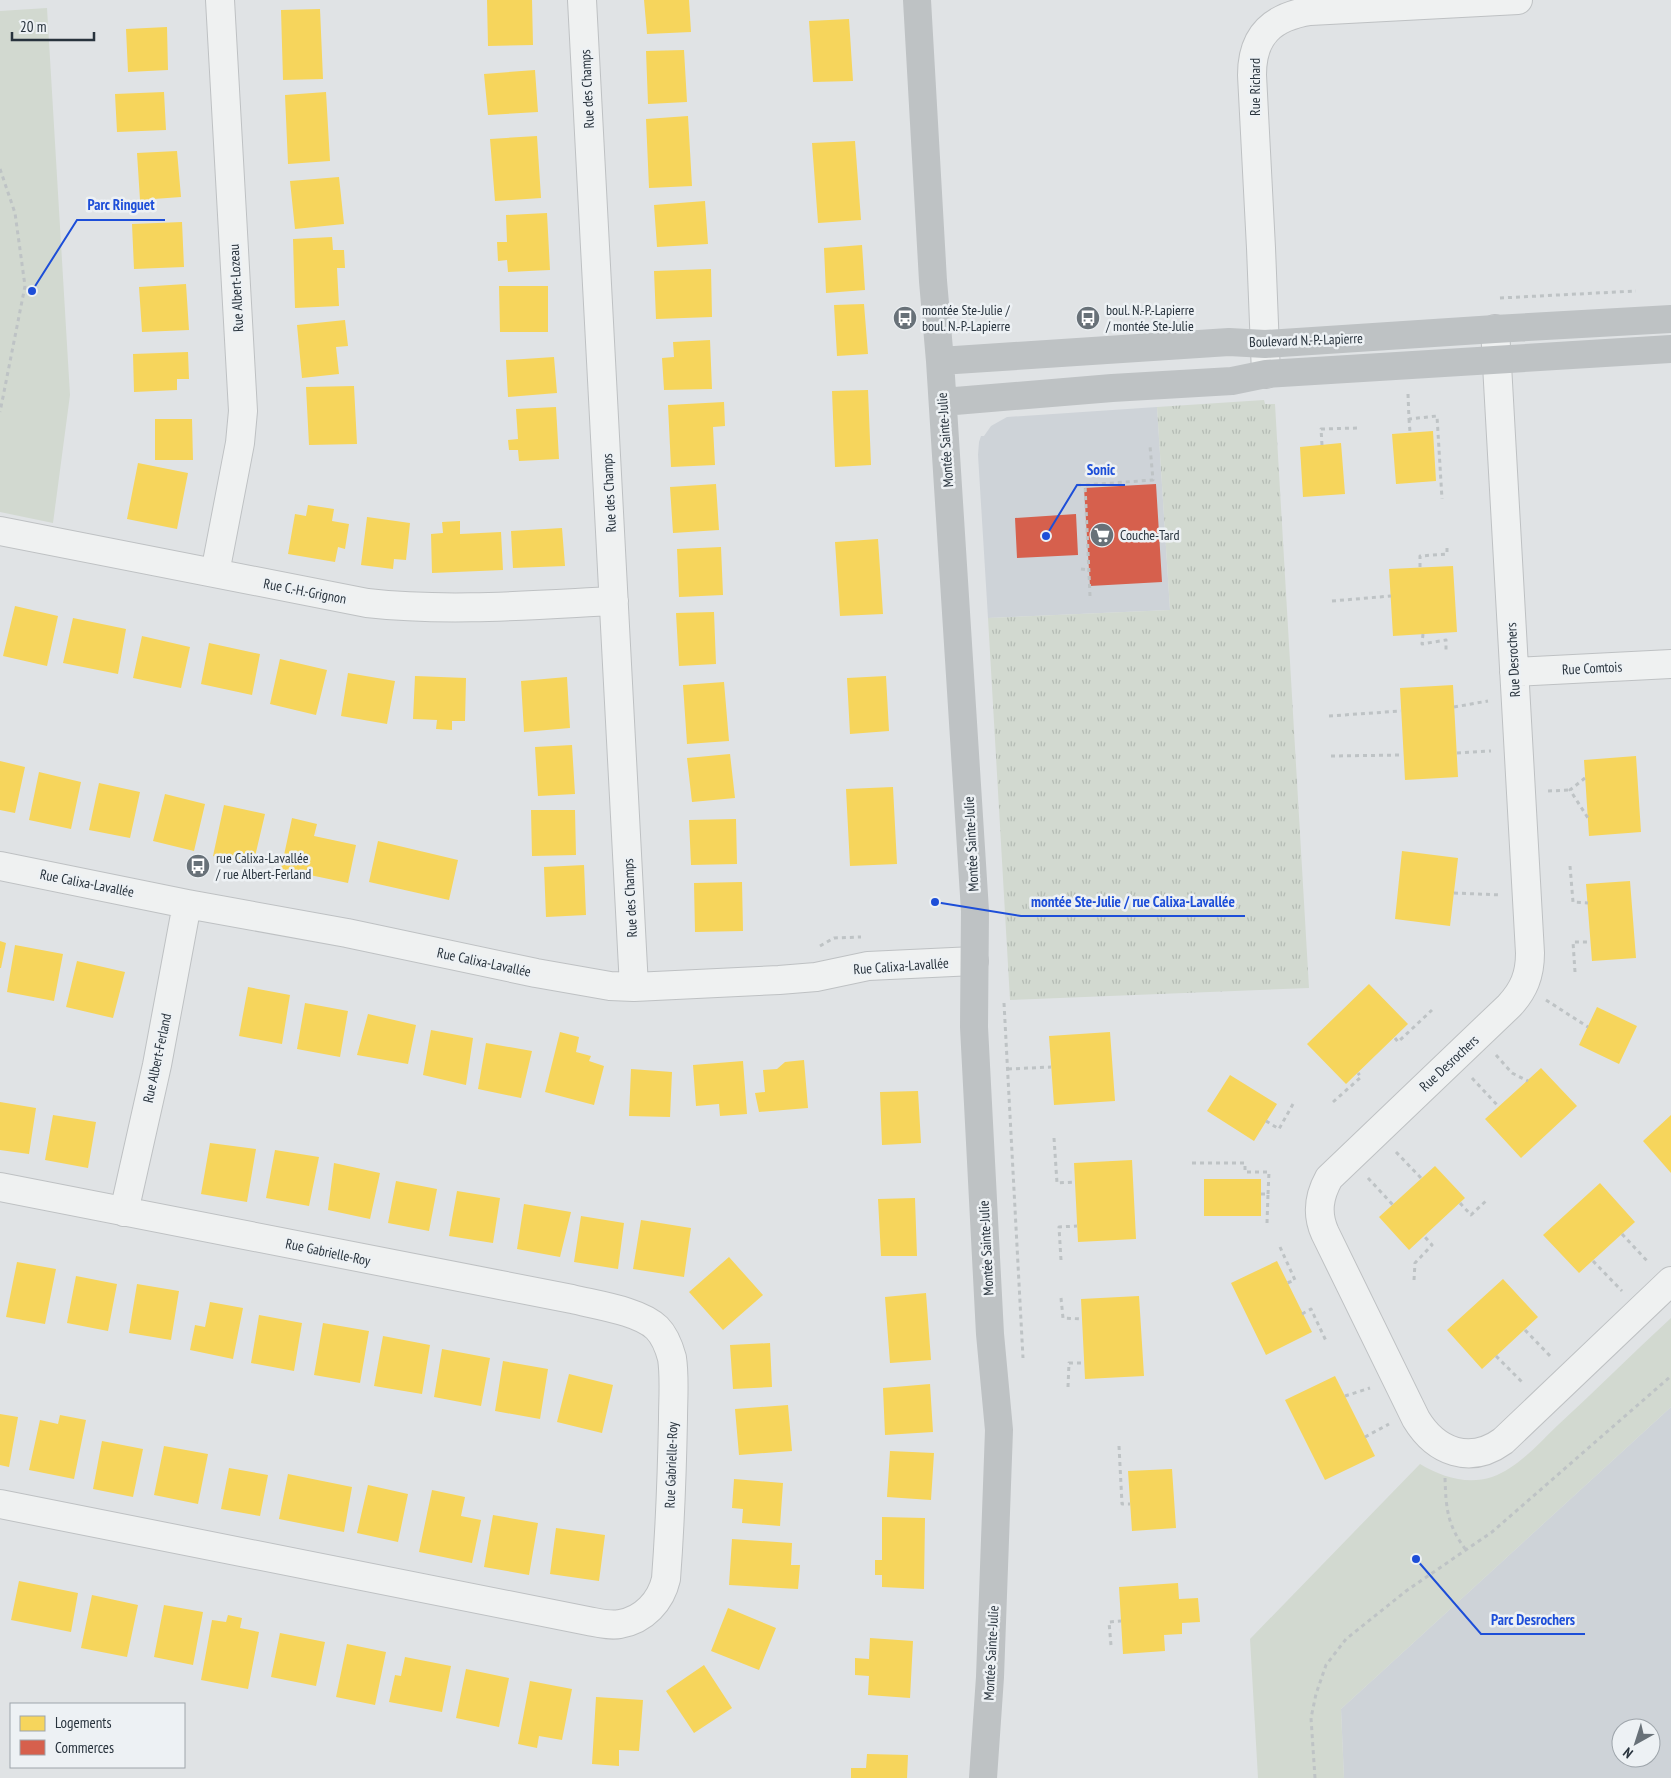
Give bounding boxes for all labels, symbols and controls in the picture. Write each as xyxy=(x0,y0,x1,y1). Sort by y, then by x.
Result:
scale bar xyxy=(12,10,95,42)
text: 20 m xyxy=(20,17,46,36)
street label: Rue des Champs xyxy=(576,49,598,129)
street label: Rue Richard xyxy=(1246,58,1264,116)
callout: Parc Ringuet xyxy=(77,190,165,220)
text: Parc Ringuet xyxy=(87,195,155,214)
street label: Rue Albert-Lozeau xyxy=(225,244,247,332)
place label: montée Ste-Julie / boul. N.-P.-Lapierre xyxy=(922,301,1011,335)
place label: boul. N.-P.-Lapierre / montée Ste-Julie xyxy=(1105,301,1195,335)
bus stop icon: montée Ste-Julie / boul. N.-P.-Lapierre xyxy=(892,305,918,331)
bus stop icon: boul. N.-P.-Lapierre / montée Ste-Julie xyxy=(1075,305,1101,331)
street label: Boulevard N.-P.-Lapierre xyxy=(1249,329,1363,351)
street label: Montée Sainte-Julie xyxy=(933,392,957,488)
street label: Rue des Champs xyxy=(598,453,620,533)
callout: Sonic xyxy=(1077,455,1125,485)
text: Sonic xyxy=(1087,460,1116,479)
supermarket icon: Couche-Tard xyxy=(1089,522,1115,548)
place label: Couche-Tard xyxy=(1120,526,1179,544)
street label: Rue C.-H.-Grignon xyxy=(262,574,348,608)
street label: Rue Desrochers xyxy=(1502,622,1524,698)
street label: Rue Comtois xyxy=(1561,657,1623,679)
street label: Montée Sainte-Julie xyxy=(960,796,982,892)
place label: rue Calixa-Lavallée / rue Albert-Ferland xyxy=(215,849,311,883)
bus stop icon: rue Calixa-Lavallée / rue Albert-Ferland xyxy=(185,853,211,879)
street label: Rue des Champs xyxy=(619,858,641,938)
street label: Rue Calixa-Lavallée xyxy=(38,865,136,901)
callout: montée Ste-Julie / rue Calixa-Lavallée xyxy=(1021,886,1245,916)
text: montée Ste-Julie / rue Calixa-Lavallée xyxy=(1031,892,1235,911)
street label: Rue Calixa-Lavallée xyxy=(435,943,533,981)
street label: Rue Calixa-Lavallée xyxy=(853,954,949,978)
street label: Rue Albert-Ferland xyxy=(139,1012,175,1104)
street label: Rue Desrochers xyxy=(1416,1031,1483,1095)
street label: Montée Sainte-Julie xyxy=(975,1200,997,1296)
street label: Rue Gabrielle-Roy xyxy=(284,1234,373,1270)
street label: Rue Gabrielle-Roy xyxy=(660,1421,682,1509)
callout: Parc Desrochers xyxy=(1481,1604,1585,1634)
street label: Montée Sainte-Julie xyxy=(980,1605,1002,1701)
text: Parc Desrochers xyxy=(1491,1610,1575,1629)
legend xyxy=(10,1703,185,1768)
text: Logements xyxy=(55,1713,111,1732)
north arrow xyxy=(1611,1718,1661,1768)
text: Commerces xyxy=(55,1738,114,1757)
text: N xyxy=(1619,1744,1636,1762)

